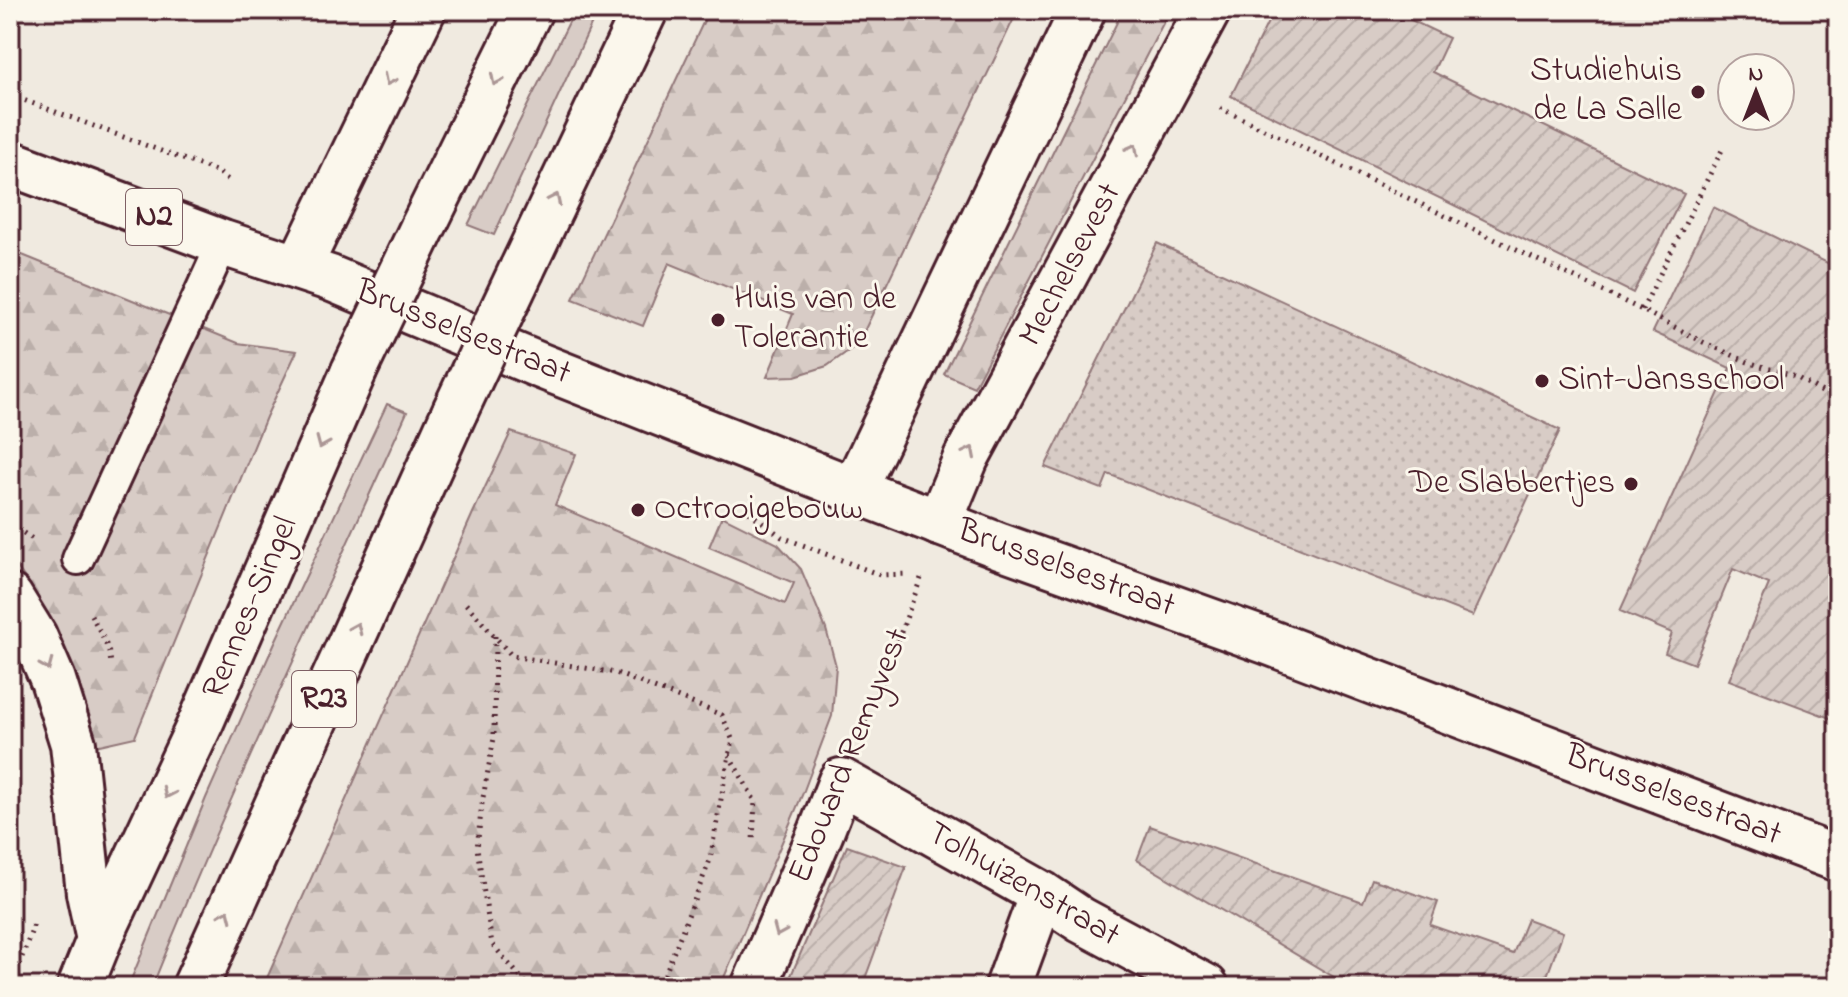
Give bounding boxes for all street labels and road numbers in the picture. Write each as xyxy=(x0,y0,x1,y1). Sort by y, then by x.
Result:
street label: Mechelsevest xyxy=(1007,174,1135,356)
road number: N2 xyxy=(126,189,182,245)
street label: Brusselsestraat xyxy=(347,267,578,399)
street label: Brusselsestraat xyxy=(949,506,1182,632)
street label: Rennes-Singel xyxy=(190,509,312,707)
street label: Edouard Remyvest xyxy=(776,621,924,891)
road number: R23 xyxy=(292,671,356,727)
street label: Brusselsestraat xyxy=(1557,731,1789,860)
street label: Tolhuizenstraat xyxy=(917,809,1129,961)

